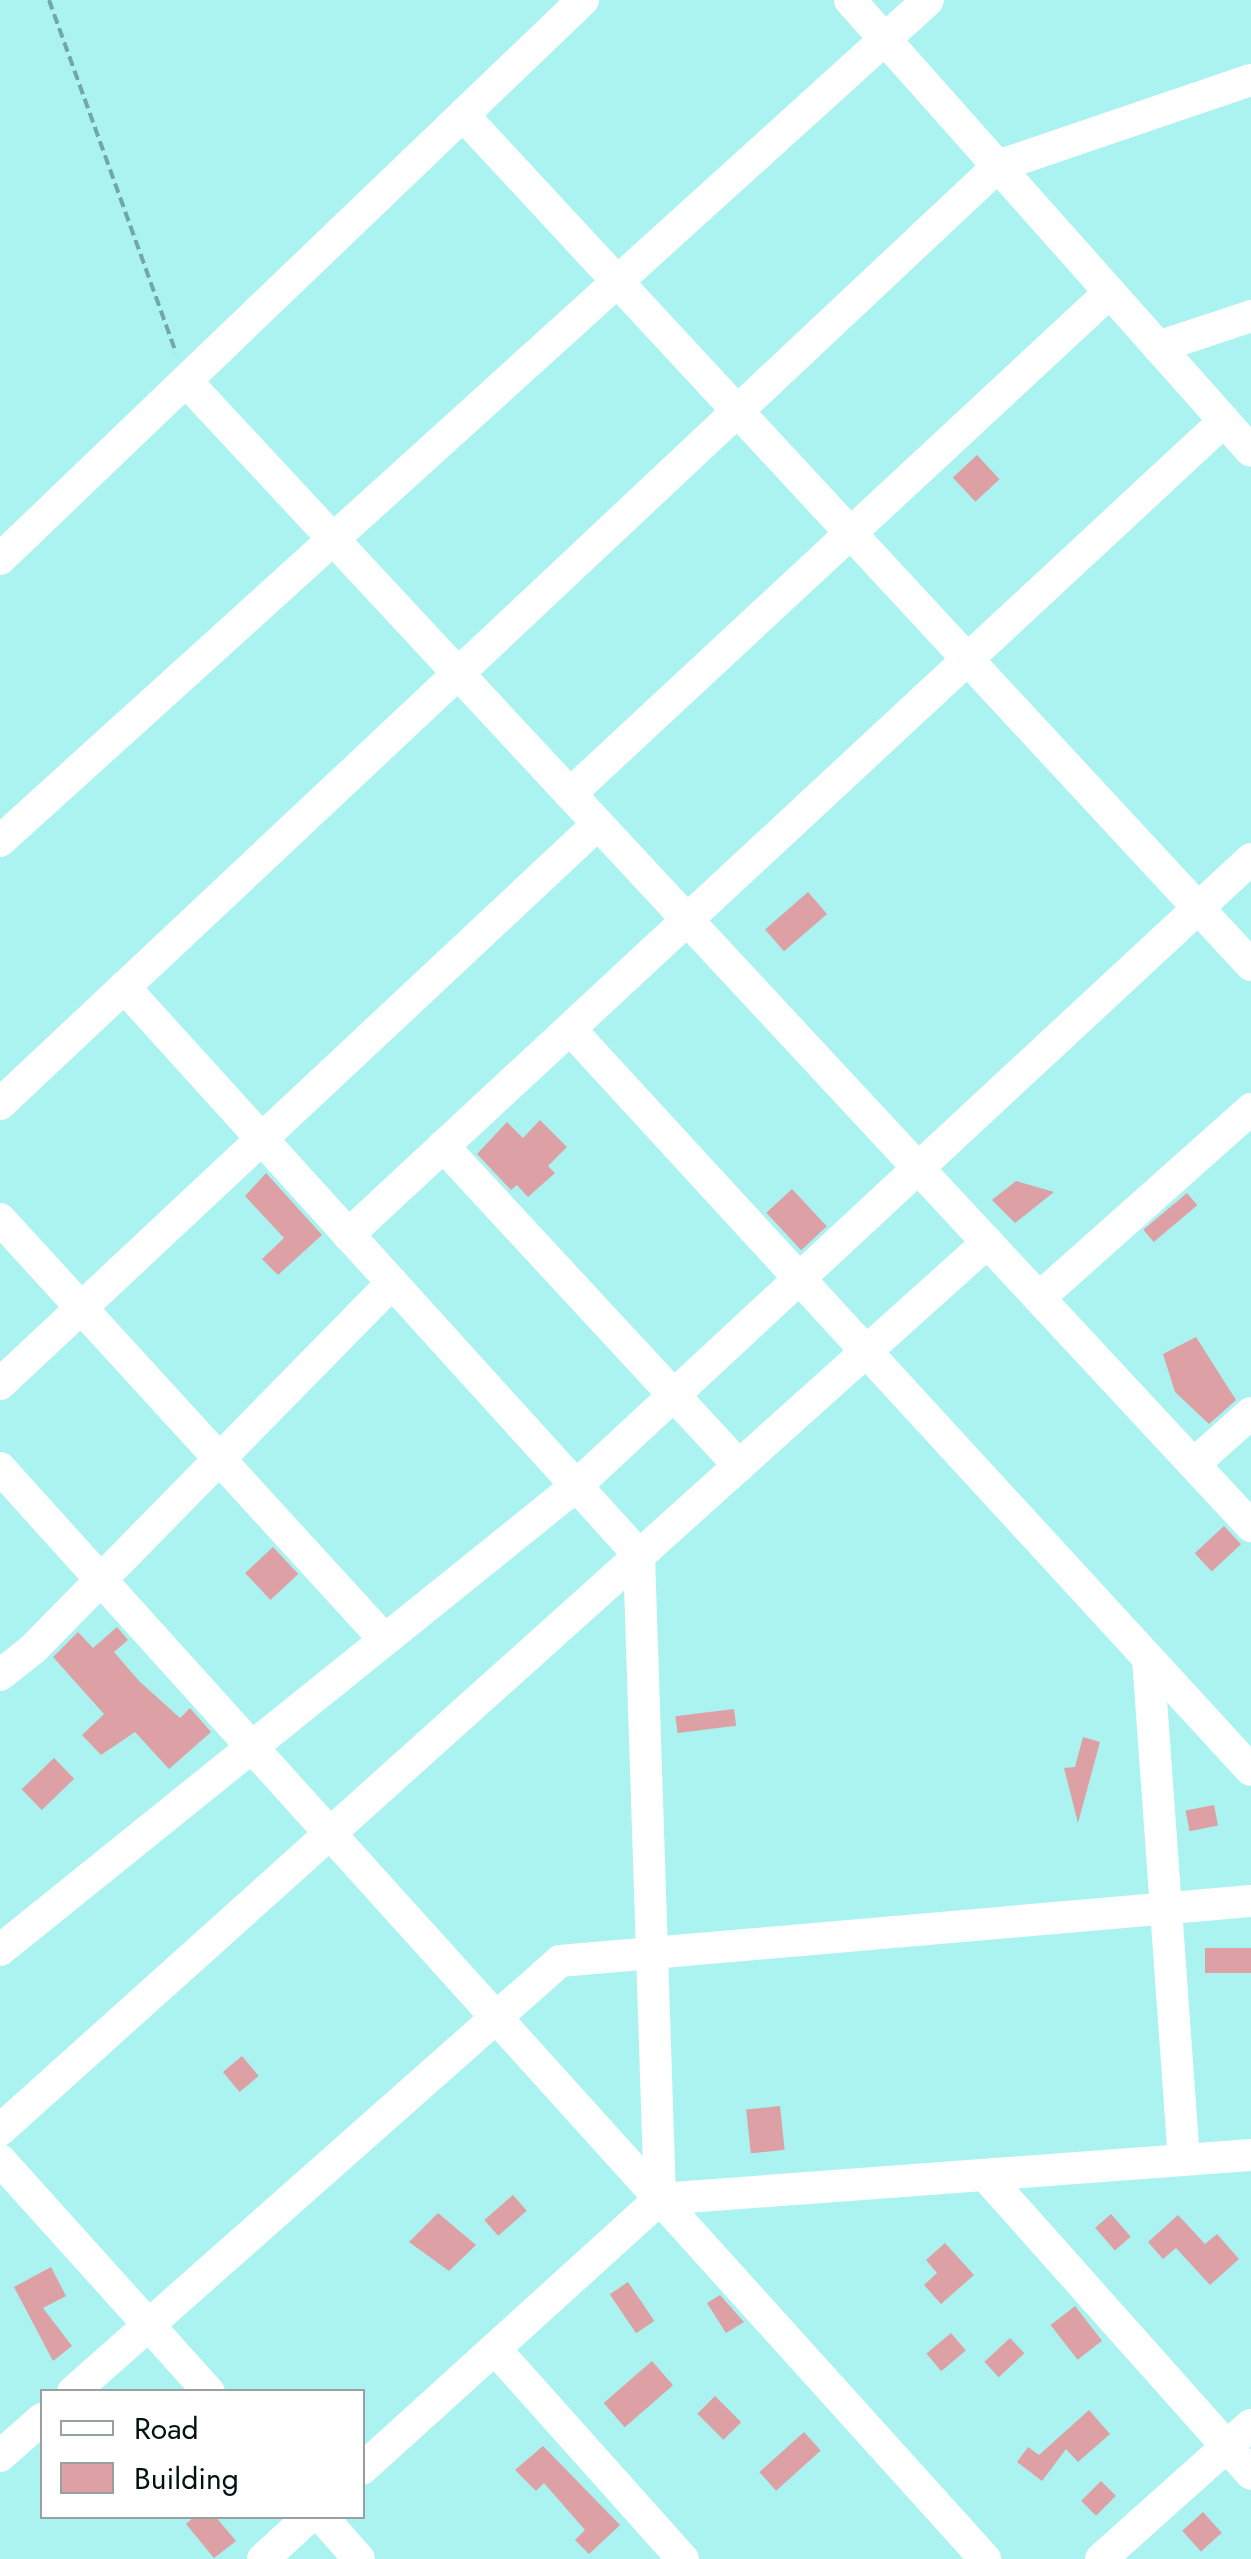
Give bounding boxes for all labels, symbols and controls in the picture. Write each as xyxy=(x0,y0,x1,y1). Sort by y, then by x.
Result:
legend xyxy=(40,2389,365,2519)
text: Road xyxy=(134,2407,199,2450)
text: Building xyxy=(134,2457,239,2500)

